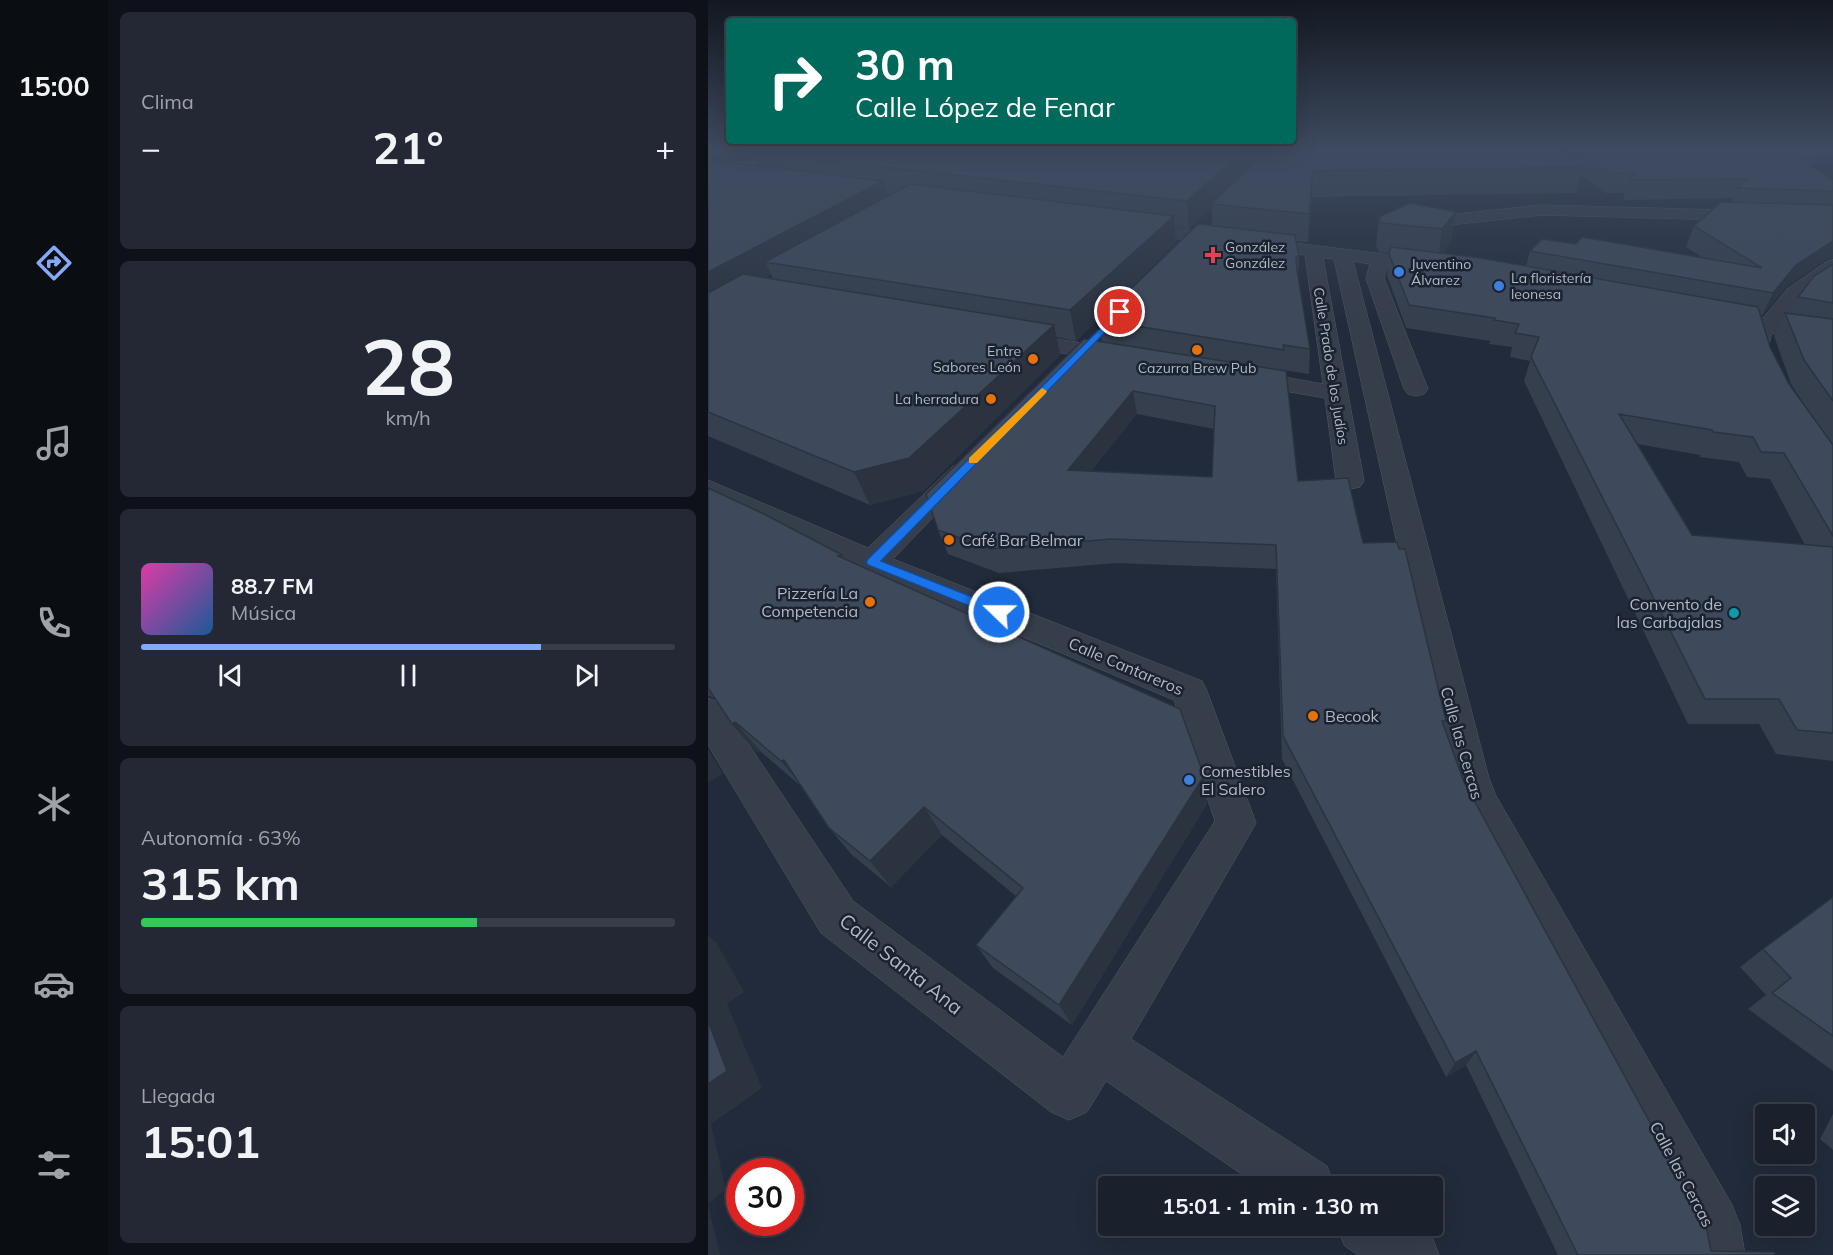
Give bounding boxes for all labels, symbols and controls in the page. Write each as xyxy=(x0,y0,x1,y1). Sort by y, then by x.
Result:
text: 30 m xyxy=(855,38,955,91)
icon: right xyxy=(756,42,834,120)
text: 15:00 xyxy=(18,69,90,103)
text: Clima xyxy=(141,89,194,114)
text: Calle López de Fenar xyxy=(855,90,1115,124)
text: 21° xyxy=(372,119,444,175)
text: − xyxy=(141,127,161,168)
text: + xyxy=(655,127,675,168)
place label: González González xyxy=(1225,238,1285,272)
icon: directions xyxy=(33,242,75,284)
marker: González González xyxy=(1206,248,1220,262)
place label: Juventino Álvarez xyxy=(1411,255,1471,289)
marker: Juventino Álvarez xyxy=(1392,265,1406,279)
place label: La floristería leonesa xyxy=(1511,269,1591,303)
marker: La floristería leonesa xyxy=(1492,279,1506,293)
pin xyxy=(1094,286,1145,337)
street label: Calle Prado de los Judíos xyxy=(1310,286,1352,446)
icon: arrive xyxy=(1103,295,1136,328)
text: 28 xyxy=(361,317,455,415)
place label: Entre Sabores León xyxy=(933,342,1021,376)
marker: Cazurra Brew Pub xyxy=(1190,343,1204,357)
marker: Entre Sabores León xyxy=(1026,352,1040,366)
place label: Cazurra Brew Pub xyxy=(1138,359,1256,377)
place label: La herradura xyxy=(895,390,979,408)
marker: La herradura xyxy=(984,392,998,406)
text: km/h xyxy=(385,405,431,430)
icon: music xyxy=(33,422,75,464)
place label: Café Bar Belmar xyxy=(961,530,1083,550)
marker: Café Bar Belmar xyxy=(942,533,956,547)
text: 88.7 FM xyxy=(231,572,314,600)
position arrow xyxy=(967,580,1031,644)
place label: Pizzería La Competencia xyxy=(761,583,858,621)
place label: Convento de las Carbajalas xyxy=(1616,594,1722,632)
marker: Pizzería La Competencia xyxy=(863,595,877,609)
text: Música xyxy=(231,600,296,625)
icon: phone xyxy=(33,602,75,644)
marker: Convento de las Carbajalas xyxy=(1727,606,1741,620)
street label: Calle Cantareros xyxy=(1066,633,1186,699)
icon: previous xyxy=(214,659,247,692)
icon: pause xyxy=(392,659,425,692)
icon: next xyxy=(570,659,603,692)
street label: Calle las Cercas xyxy=(1436,684,1488,802)
place label: Becook xyxy=(1325,706,1380,726)
marker: Becook xyxy=(1306,709,1320,723)
place label: Comestibles El Salero xyxy=(1201,761,1291,799)
marker: Comestibles El Salero xyxy=(1182,773,1196,787)
icon: climate xyxy=(33,783,75,825)
text: Autonomía · 63% xyxy=(141,825,301,850)
text: 315 km xyxy=(141,855,300,911)
street label: Calle Santa Ana xyxy=(835,908,968,1020)
icon: car xyxy=(33,963,75,1005)
text: Llegada xyxy=(141,1083,216,1108)
map controls xyxy=(1755,1104,1815,1236)
button: sound xyxy=(1755,1104,1815,1164)
text: 15:01 xyxy=(141,1113,260,1169)
street label: Calle las Cercas xyxy=(1646,1118,1718,1230)
icon: filters xyxy=(33,1144,75,1186)
speed limit sign: 30 xyxy=(726,1158,804,1236)
button: layers xyxy=(1755,1176,1815,1236)
text: 15:01 · 1 min · 130 m xyxy=(1162,1192,1379,1220)

